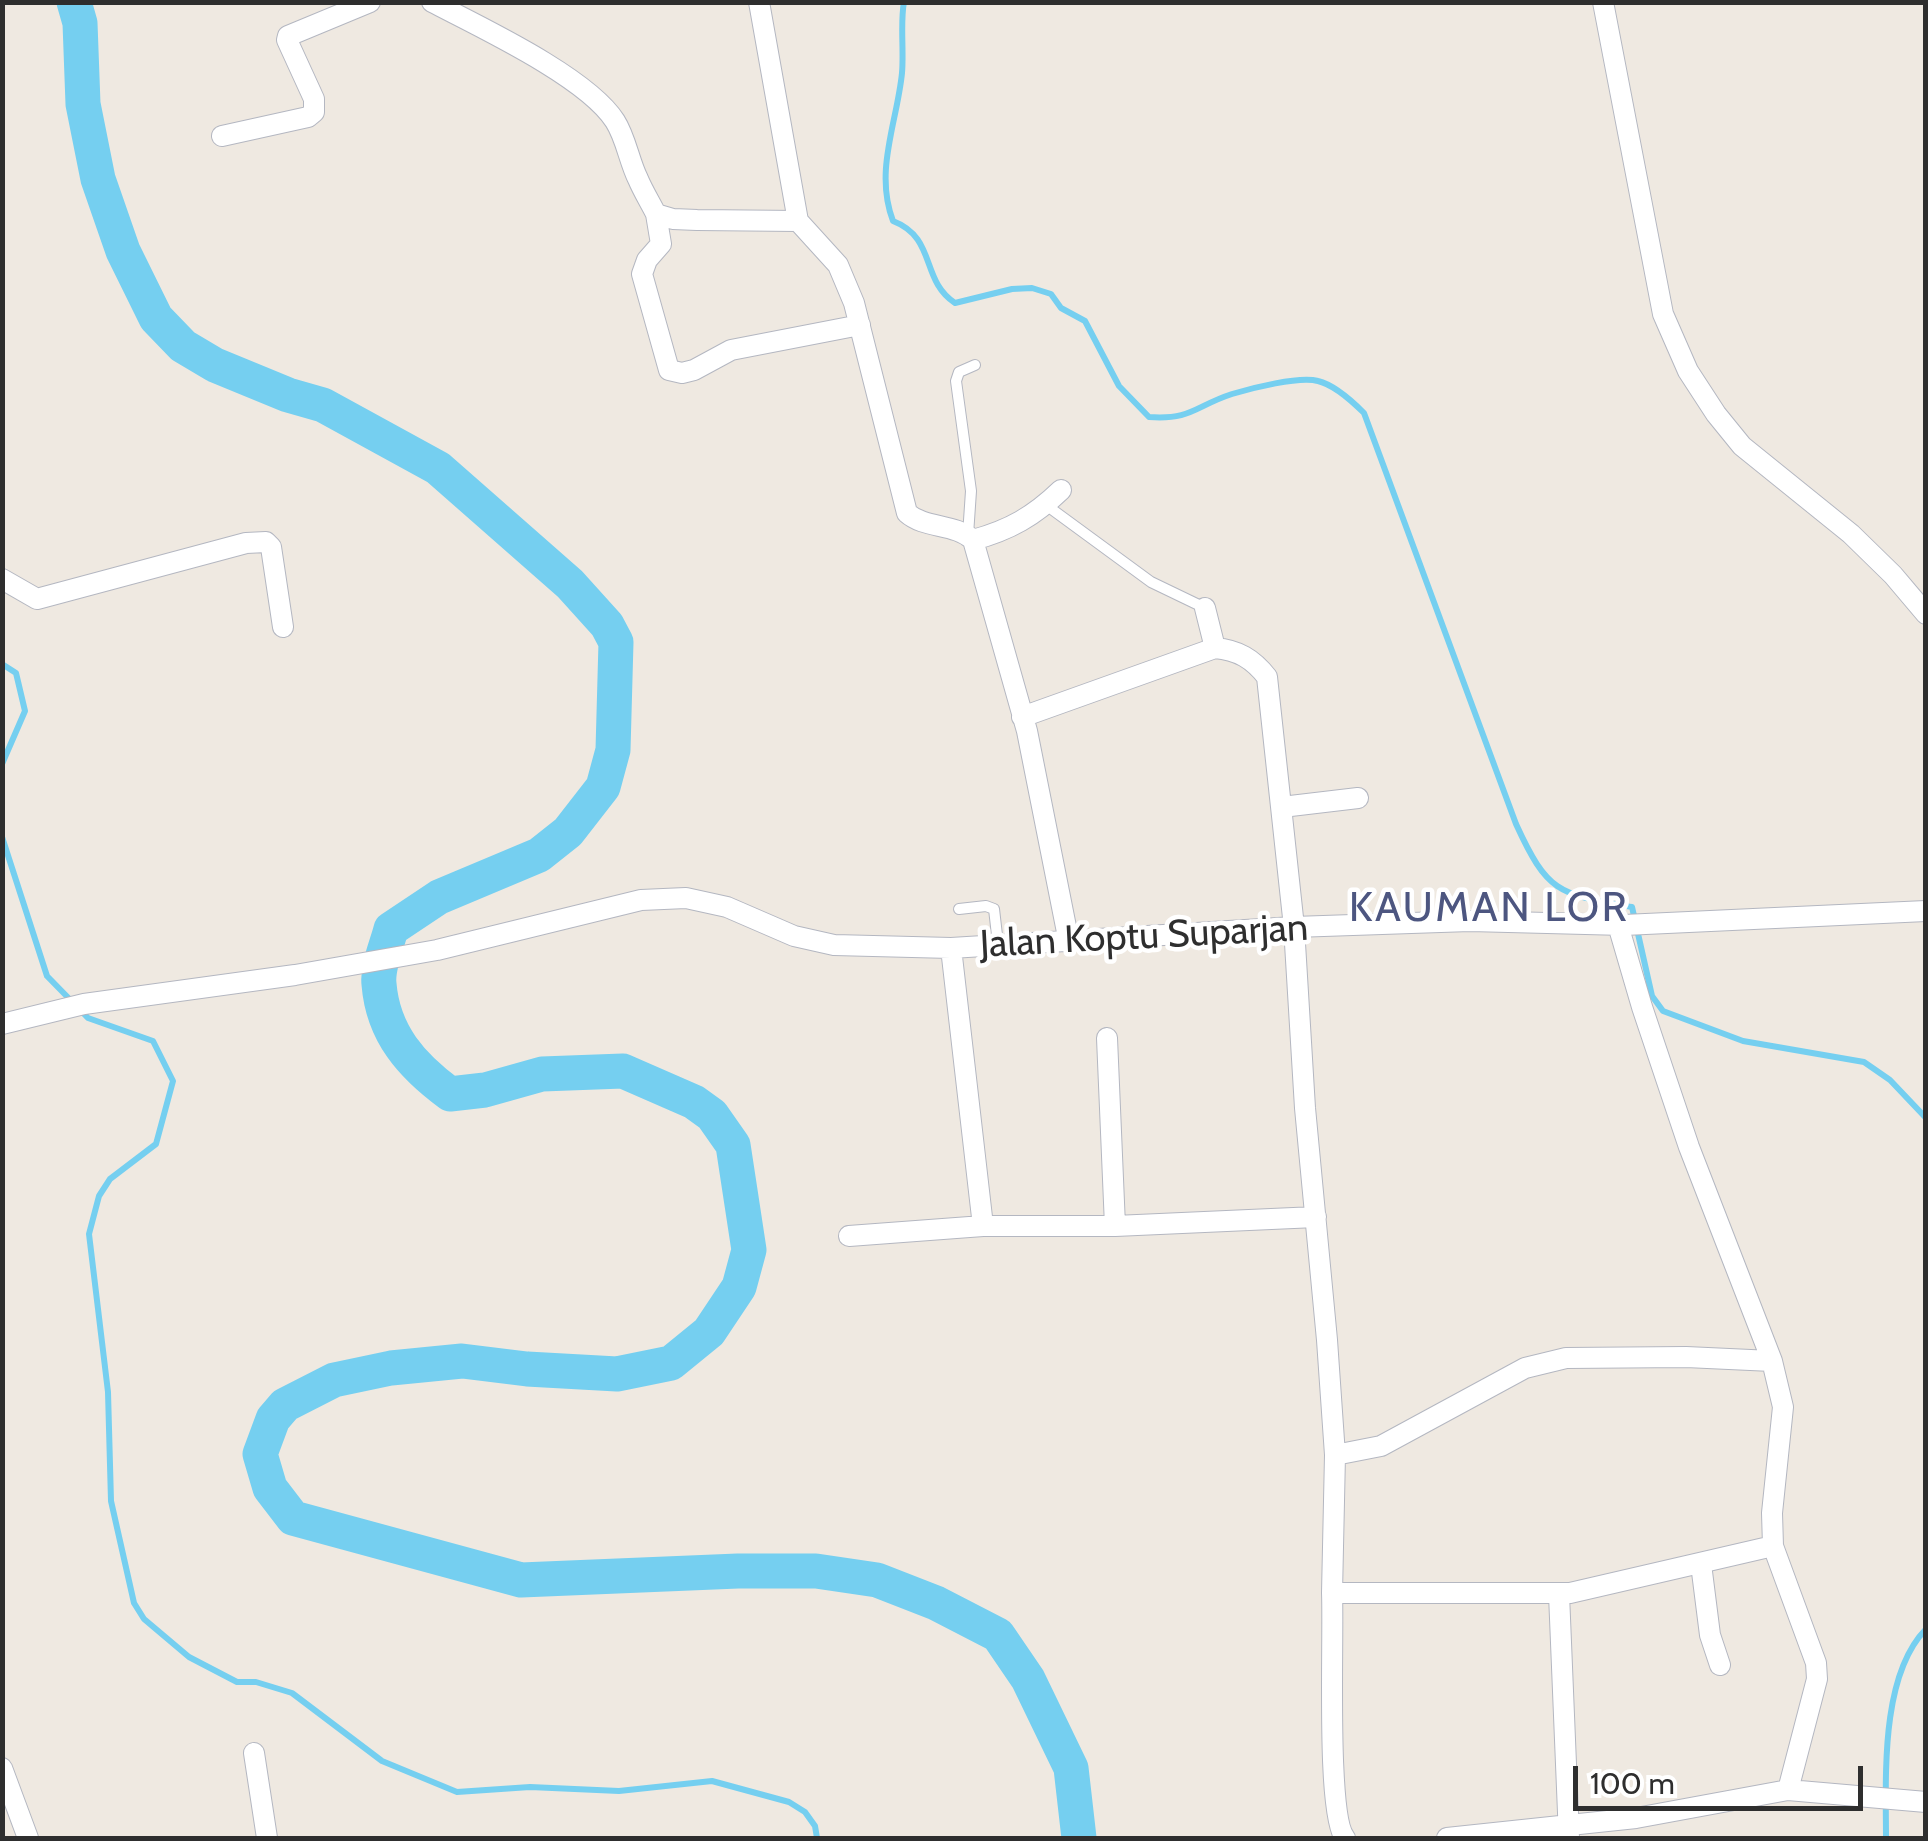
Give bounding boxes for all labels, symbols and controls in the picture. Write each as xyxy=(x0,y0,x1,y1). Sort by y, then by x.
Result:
district label: KAUMAN LOR xyxy=(1349,884,1629,934)
street label: Jalan Koptu Suparjan xyxy=(979,906,1309,968)
scale bar xyxy=(1578,1746,1868,1808)
text: 100 m xyxy=(1590,1765,1675,1802)

